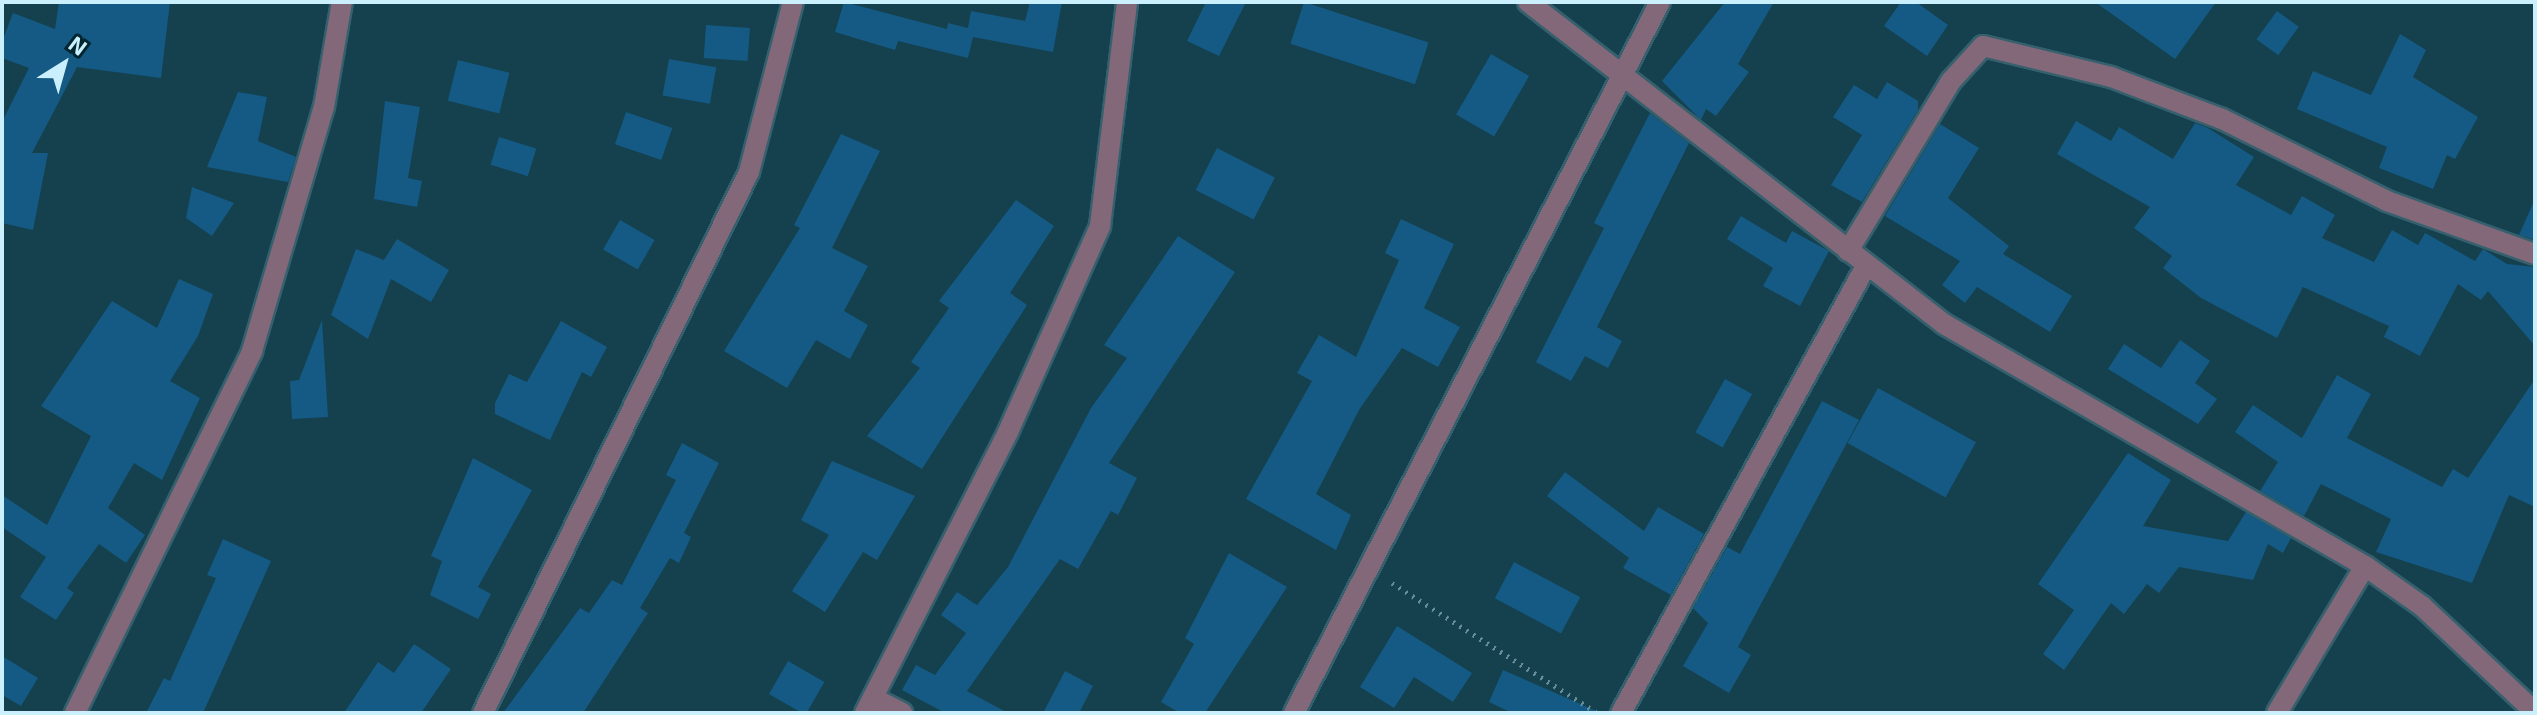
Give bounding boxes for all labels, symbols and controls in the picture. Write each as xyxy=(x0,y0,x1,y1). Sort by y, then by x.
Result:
north arrow xyxy=(24,24,104,104)
text: N xyxy=(64,30,93,60)

